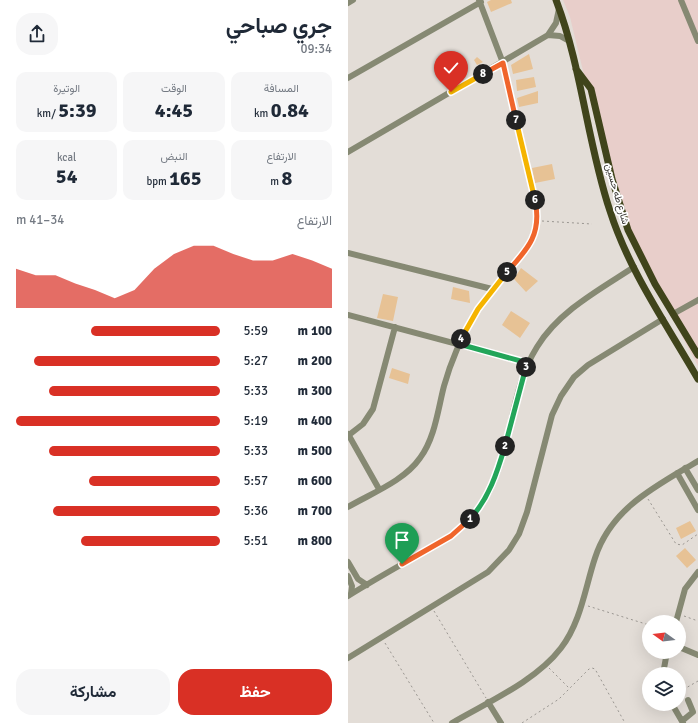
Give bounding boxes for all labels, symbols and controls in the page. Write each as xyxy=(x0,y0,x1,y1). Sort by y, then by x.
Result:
text: جري صباحي xyxy=(226,12,332,39)
button: share xyxy=(16,13,58,55)
text: 09:34 xyxy=(300,41,332,57)
pin xyxy=(434,51,468,92)
icon: check xyxy=(440,57,462,79)
pin: 8 xyxy=(473,64,493,84)
text: 8 xyxy=(480,67,486,80)
text: الوتيرة xyxy=(53,82,80,95)
text: الوقت xyxy=(161,82,187,95)
text: المسافة xyxy=(264,82,299,95)
text: 5:39 xyxy=(58,98,97,123)
text: 4:45 xyxy=(155,98,193,123)
text: 0.84 xyxy=(271,98,309,123)
text: /km xyxy=(37,107,58,120)
text: km xyxy=(254,107,271,120)
pin: 7 xyxy=(506,110,526,130)
text: 7 xyxy=(513,113,519,126)
text: النبض xyxy=(160,150,188,163)
text: الارتفاع xyxy=(266,150,296,163)
text: kcal xyxy=(57,151,76,164)
street label: شارع طه حسين xyxy=(603,162,631,226)
text: 54 xyxy=(56,164,77,189)
text: 165 xyxy=(169,166,202,191)
text: 8 xyxy=(282,166,292,191)
text: bpm xyxy=(146,175,169,188)
text: m xyxy=(270,175,282,188)
pin: 6 xyxy=(525,190,545,210)
text: 6 xyxy=(532,193,538,206)
text: 34–41 m xyxy=(16,212,64,228)
text: الارتفاع xyxy=(297,213,332,229)
pin: 5 xyxy=(497,262,517,282)
text: 5 xyxy=(504,265,510,278)
text: 5:59 xyxy=(243,323,268,339)
text: 100 m xyxy=(298,323,332,339)
pin: 4 xyxy=(451,329,471,349)
text: 4 xyxy=(458,332,464,345)
text: 5:27 xyxy=(243,353,268,369)
text: 200 m xyxy=(298,353,332,369)
pin: 3 xyxy=(516,357,536,377)
text: 3 xyxy=(523,360,529,373)
text: 5:33 xyxy=(243,383,268,399)
text: 300 m xyxy=(298,383,332,399)
text: 5:19 xyxy=(243,413,268,429)
text: 400 m xyxy=(298,413,332,429)
pin: 2 xyxy=(495,436,515,456)
text: 2 xyxy=(502,439,508,452)
text: 5:33 xyxy=(243,443,268,459)
text: 500 m xyxy=(298,443,332,459)
text: 5:57 xyxy=(243,473,268,489)
text: 600 m xyxy=(298,473,332,489)
text: 5:36 xyxy=(243,503,268,519)
text: 700 m xyxy=(298,503,332,519)
pin: 1 xyxy=(460,509,480,529)
text: 1 xyxy=(467,512,473,525)
pin xyxy=(385,523,419,564)
icon: arrive xyxy=(391,529,413,551)
text: 5:51 xyxy=(243,533,268,549)
text: 800 m xyxy=(298,533,332,549)
north arrow xyxy=(642,615,686,659)
map controls xyxy=(642,615,686,711)
button: layers xyxy=(642,667,686,711)
button: مشاركة xyxy=(16,669,170,715)
button: حفظ xyxy=(178,669,332,715)

